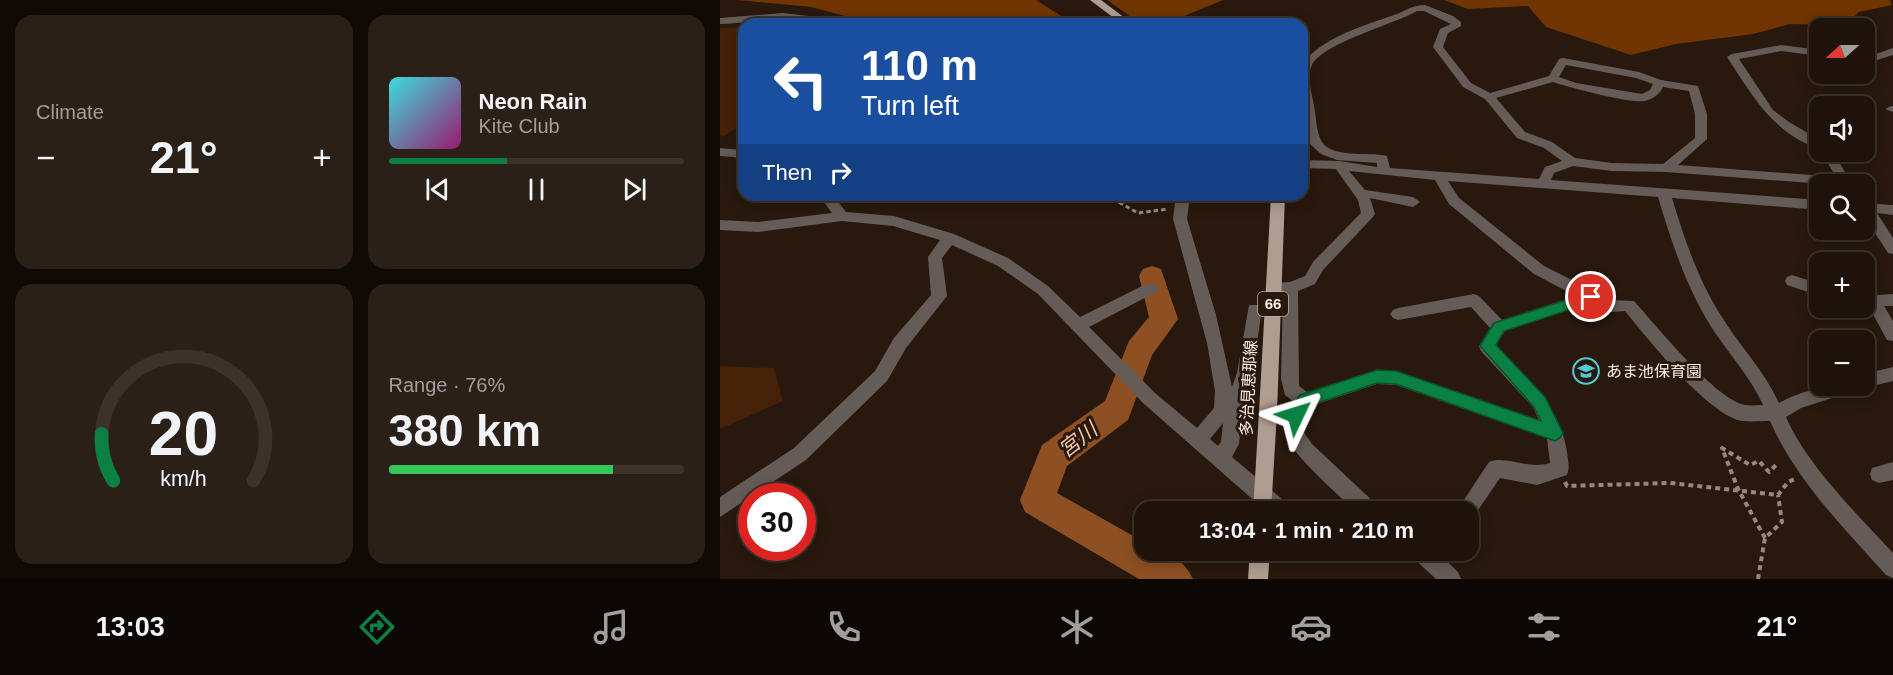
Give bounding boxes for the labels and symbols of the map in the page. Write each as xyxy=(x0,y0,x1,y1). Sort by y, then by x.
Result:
north arrow xyxy=(1809,18,1875,84)
pin xyxy=(1565,271,1616,322)
road number: 66 xyxy=(1258,292,1288,316)
street label: 多治見恵那線 xyxy=(1237,340,1260,436)
school or university icon: あま池保育園 xyxy=(1571,356,1601,386)
place label: あま池保育園 xyxy=(1606,363,1702,380)
position arrow xyxy=(1264,383,1328,447)
water label: 宮川 xyxy=(1054,416,1103,462)
speed limit sign: 30 xyxy=(738,483,816,561)

